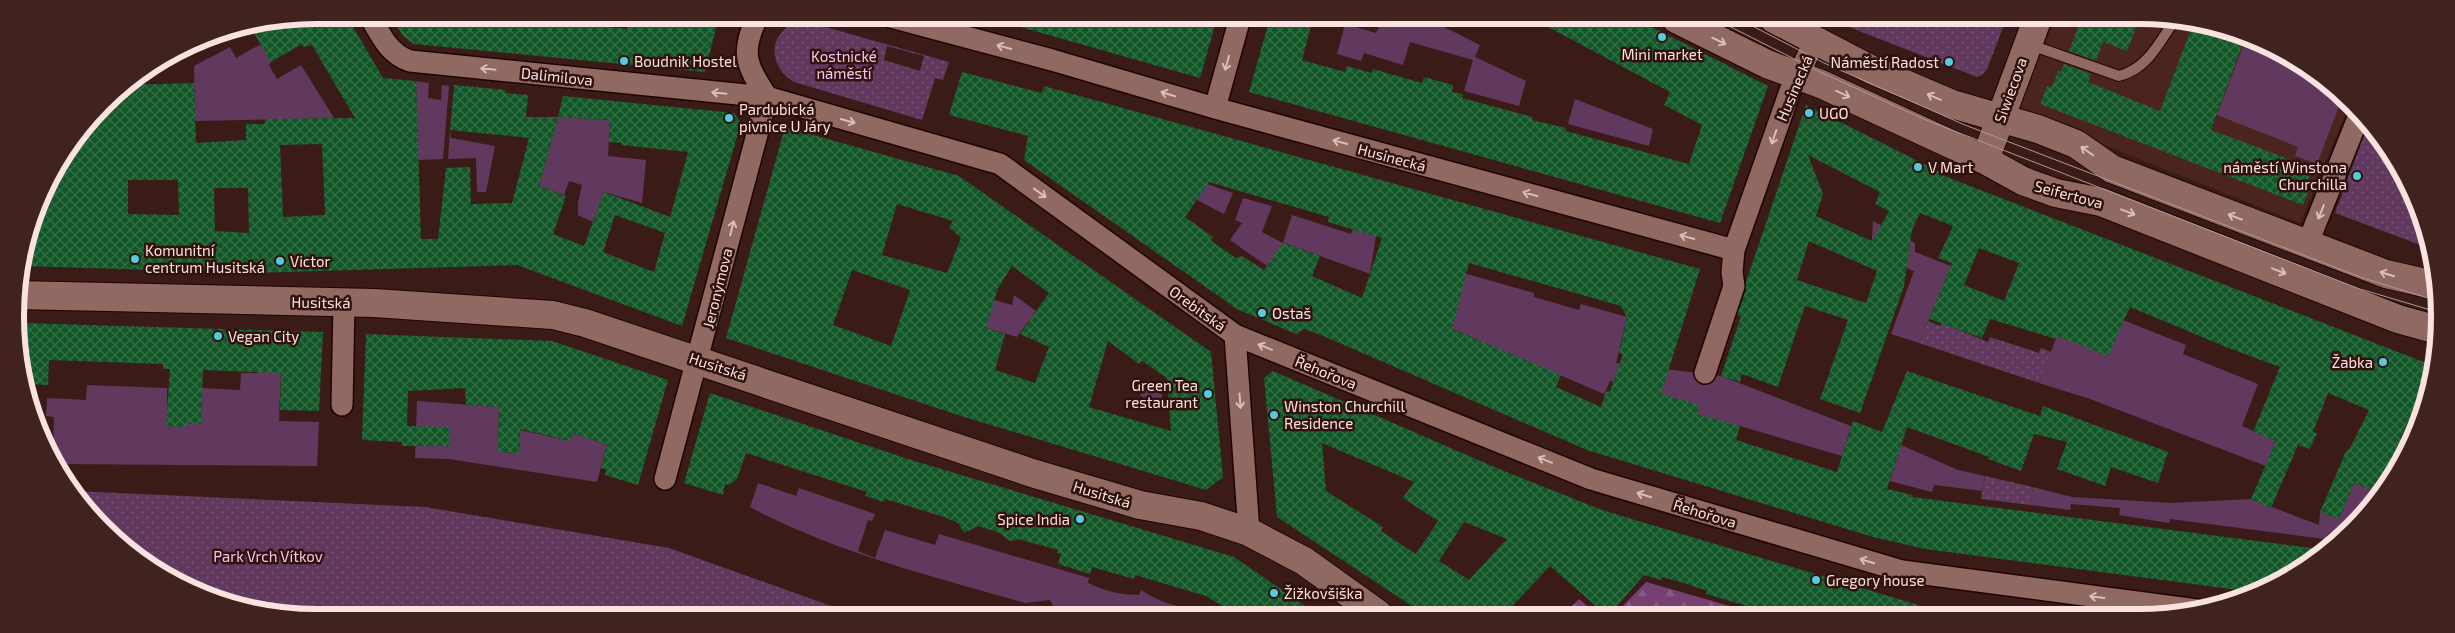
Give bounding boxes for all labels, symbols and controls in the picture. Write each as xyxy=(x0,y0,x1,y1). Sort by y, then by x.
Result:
marker: Mini market xyxy=(1656,31,1668,43)
one-way arrow xyxy=(1712,36,1727,46)
one-way arrow xyxy=(997,42,1013,52)
place label: Mini market xyxy=(1621,45,1703,63)
park label: Kostnické náměstí xyxy=(811,47,877,82)
place label: Boudnik Hostel xyxy=(634,52,737,70)
street label: Husinecká xyxy=(1772,52,1816,124)
place label: Náměstí Radost xyxy=(1831,53,1939,71)
marker: Boudnik Hostel xyxy=(618,55,630,67)
one-way arrow xyxy=(1222,55,1232,71)
street label: Siwiecova xyxy=(1990,55,2030,125)
marker: Náměstí Radost xyxy=(1943,56,1955,68)
street label: Dalimilova xyxy=(520,63,594,89)
one-way arrow xyxy=(480,64,496,74)
one-way arrow xyxy=(711,88,727,98)
one-way arrow xyxy=(1160,89,1176,99)
one-way arrow xyxy=(1835,90,1850,100)
one-way arrow xyxy=(1927,91,1942,101)
place label: Pardubická pivnice U Járy xyxy=(739,100,831,135)
place label: UGO xyxy=(1819,104,1848,122)
marker: UGO xyxy=(1803,107,1815,119)
marker: Pardubická pivnice U Járy xyxy=(723,112,735,124)
one-way arrow xyxy=(840,116,856,126)
one-way arrow xyxy=(1769,129,1778,144)
one-way arrow xyxy=(1332,137,1348,147)
street label: Husinecká xyxy=(1356,139,1428,175)
one-way arrow xyxy=(2080,146,2094,156)
place label: V Mart xyxy=(1928,158,1974,176)
place label: náměstí Winstona Churchilla xyxy=(2223,158,2347,193)
marker: V Mart xyxy=(1912,161,1924,173)
marker: náměstí Winstona Churchilla xyxy=(2351,170,2363,182)
street label: Seifertova xyxy=(2033,176,2105,212)
one-way arrow xyxy=(1033,188,1047,198)
one-way arrow xyxy=(1523,189,1539,199)
one-way arrow xyxy=(2315,204,2325,219)
one-way arrow xyxy=(2120,208,2135,218)
one-way arrow xyxy=(2227,212,2243,221)
one-way arrow xyxy=(728,220,738,236)
one-way arrow xyxy=(1680,232,1696,242)
place label: Komunitní centrum Husitská xyxy=(145,241,265,276)
street label: Jeronýmova xyxy=(698,246,736,330)
place label: Victor xyxy=(290,252,330,270)
marker: Komunitní centrum Husitská xyxy=(129,253,141,265)
marker: Victor xyxy=(274,255,286,267)
one-way arrow xyxy=(2271,267,2287,276)
one-way arrow xyxy=(2379,268,2395,278)
street label: Orebitská xyxy=(1166,282,1230,334)
street label: Husitská xyxy=(291,292,351,312)
place label: Ostaš xyxy=(1272,304,1311,322)
marker: Ostaš xyxy=(1256,307,1268,319)
place label: Vegan City xyxy=(228,327,299,345)
marker: Vegan City xyxy=(212,330,224,342)
one-way arrow xyxy=(1258,342,1273,351)
street label: Husitská xyxy=(687,348,749,384)
street label: Řehořova xyxy=(1293,352,1359,392)
place label: Žabka xyxy=(2332,353,2373,371)
marker: Žabka xyxy=(2377,356,2389,368)
place label: Green Tea restaurant xyxy=(1125,376,1198,411)
marker: Green Tea restaurant xyxy=(1202,388,1214,400)
one-way arrow xyxy=(1235,393,1244,409)
place label: Winston Churchill Residence xyxy=(1284,397,1405,432)
marker: Winston Churchill Residence xyxy=(1268,409,1280,421)
one-way arrow xyxy=(1538,455,1553,465)
street label: Husitská xyxy=(1071,477,1133,511)
one-way arrow xyxy=(1637,489,1653,499)
street label: Řehořova xyxy=(1671,495,1739,531)
place label: Spice India xyxy=(997,510,1070,528)
marker: Spice India xyxy=(1074,513,1086,525)
park label: Park Vrch Vítkov xyxy=(213,547,323,565)
one-way arrow xyxy=(1860,556,1876,566)
place label: Gregory house xyxy=(1826,571,1925,589)
marker: Gregory house xyxy=(1810,574,1822,586)
place label: Žižkovšiška xyxy=(1284,584,1362,602)
marker: Žižkovšiška xyxy=(1268,587,1280,599)
one-way arrow xyxy=(2089,591,2105,601)

